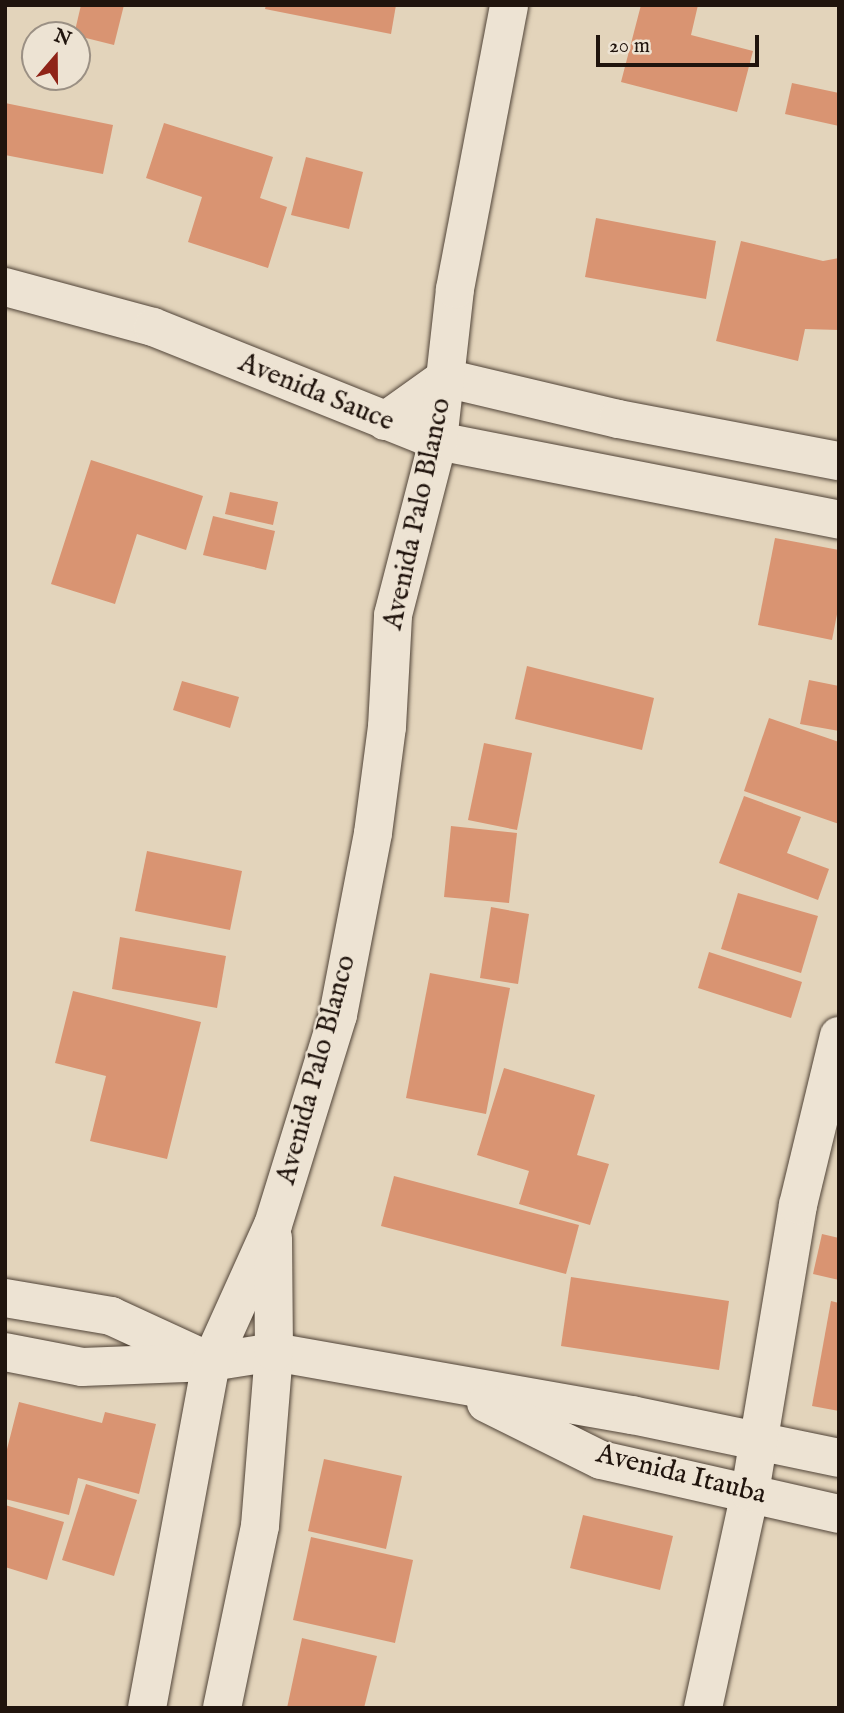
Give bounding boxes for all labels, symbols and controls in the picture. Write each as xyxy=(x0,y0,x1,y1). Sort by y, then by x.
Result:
north arrow xyxy=(21,21,91,91)
scale bar xyxy=(599,21,762,65)
text: N xyxy=(51,24,74,52)
text: 20 m xyxy=(609,33,650,60)
street label: Avenida Sauce xyxy=(233,347,399,439)
street label: Avenida Palo Blanco xyxy=(377,395,459,633)
street label: Avenida Palo Blanco xyxy=(270,952,364,1188)
street label: Avenida Itauba xyxy=(593,1438,769,1512)

